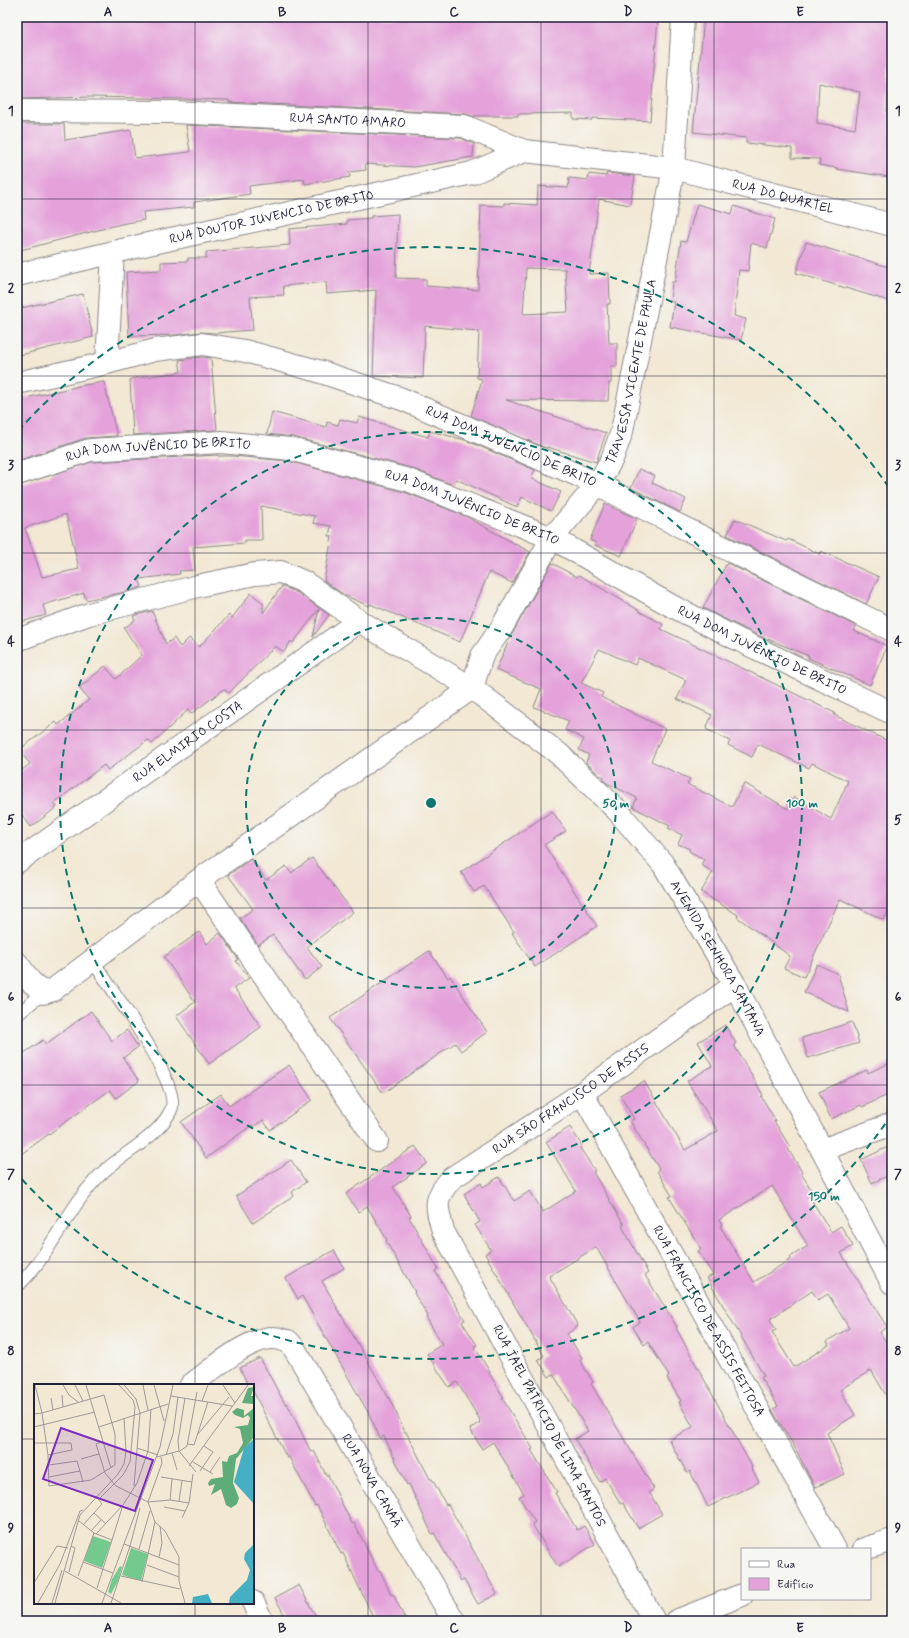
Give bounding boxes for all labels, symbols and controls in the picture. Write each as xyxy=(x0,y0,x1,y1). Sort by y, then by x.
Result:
text: A xyxy=(104,4,112,21)
text: B xyxy=(278,4,287,21)
text: C xyxy=(449,4,459,21)
text: D xyxy=(624,4,633,21)
text: E xyxy=(796,4,804,21)
text: 1 xyxy=(8,103,14,120)
text: 1 xyxy=(895,103,901,120)
street label: RUA SANTO AMARO xyxy=(289,109,406,132)
street label: RUA DO QUARTEL xyxy=(730,175,836,218)
street label: RUA DOUTOR JUVENCIO DE BRITO xyxy=(168,186,375,248)
street label: TRAVESSA VICENTE DE PAULA xyxy=(602,278,660,468)
text: 2 xyxy=(8,280,15,297)
text: 2 xyxy=(895,280,902,297)
street label: RUA DOM JUVENCIO DE BRITO xyxy=(423,402,599,491)
street label: RUA DOM JUVÊNCIO DE BRITO xyxy=(64,433,252,466)
text: 3 xyxy=(8,457,14,474)
text: 3 xyxy=(895,457,901,474)
street label: RUA DOM JUVÊNCIO DE BRITO xyxy=(383,466,563,549)
street label: RUA DOM JUVÊNCIO DE BRITO xyxy=(675,602,849,699)
text: 4 xyxy=(7,634,15,651)
text: 4 xyxy=(894,634,902,651)
street label: RUA ELMIRIO COSTA xyxy=(130,697,246,786)
centre of rings xyxy=(424,796,438,810)
text: 50 m xyxy=(603,796,630,812)
text: 100 m xyxy=(786,796,819,812)
text: 5 xyxy=(7,812,15,829)
text: 5 xyxy=(894,812,902,829)
street label: AVENIDA SENHORA SANTANA xyxy=(666,877,769,1039)
text: 6 xyxy=(8,989,15,1006)
text: 6 xyxy=(895,989,902,1006)
street label: RUA SÃO FRANCISCO DE ASSIS xyxy=(489,1040,653,1158)
text: 7 xyxy=(7,1166,15,1183)
text: 7 xyxy=(894,1166,902,1183)
text: 150 m xyxy=(808,1189,840,1205)
street label: RUA FRANCISCO DE ASSIS FEITOSA xyxy=(649,1222,769,1420)
street label: RUA JAEL PATRICIO DE LIMA SANTOS xyxy=(488,1322,610,1530)
text: 8 xyxy=(7,1343,15,1360)
text: 8 xyxy=(894,1343,902,1360)
inset map xyxy=(34,1384,254,1604)
street label: RUA NOVA CANAÃ xyxy=(338,1431,406,1531)
text: 9 xyxy=(8,1520,15,1537)
text: 9 xyxy=(895,1520,902,1537)
legend xyxy=(741,1548,871,1600)
text: Rua xyxy=(777,1557,795,1573)
text: Edifício xyxy=(777,1577,813,1593)
text: A xyxy=(104,1620,112,1637)
text: B xyxy=(278,1620,287,1637)
text: C xyxy=(449,1620,459,1637)
text: D xyxy=(624,1620,633,1637)
text: E xyxy=(796,1620,804,1637)

